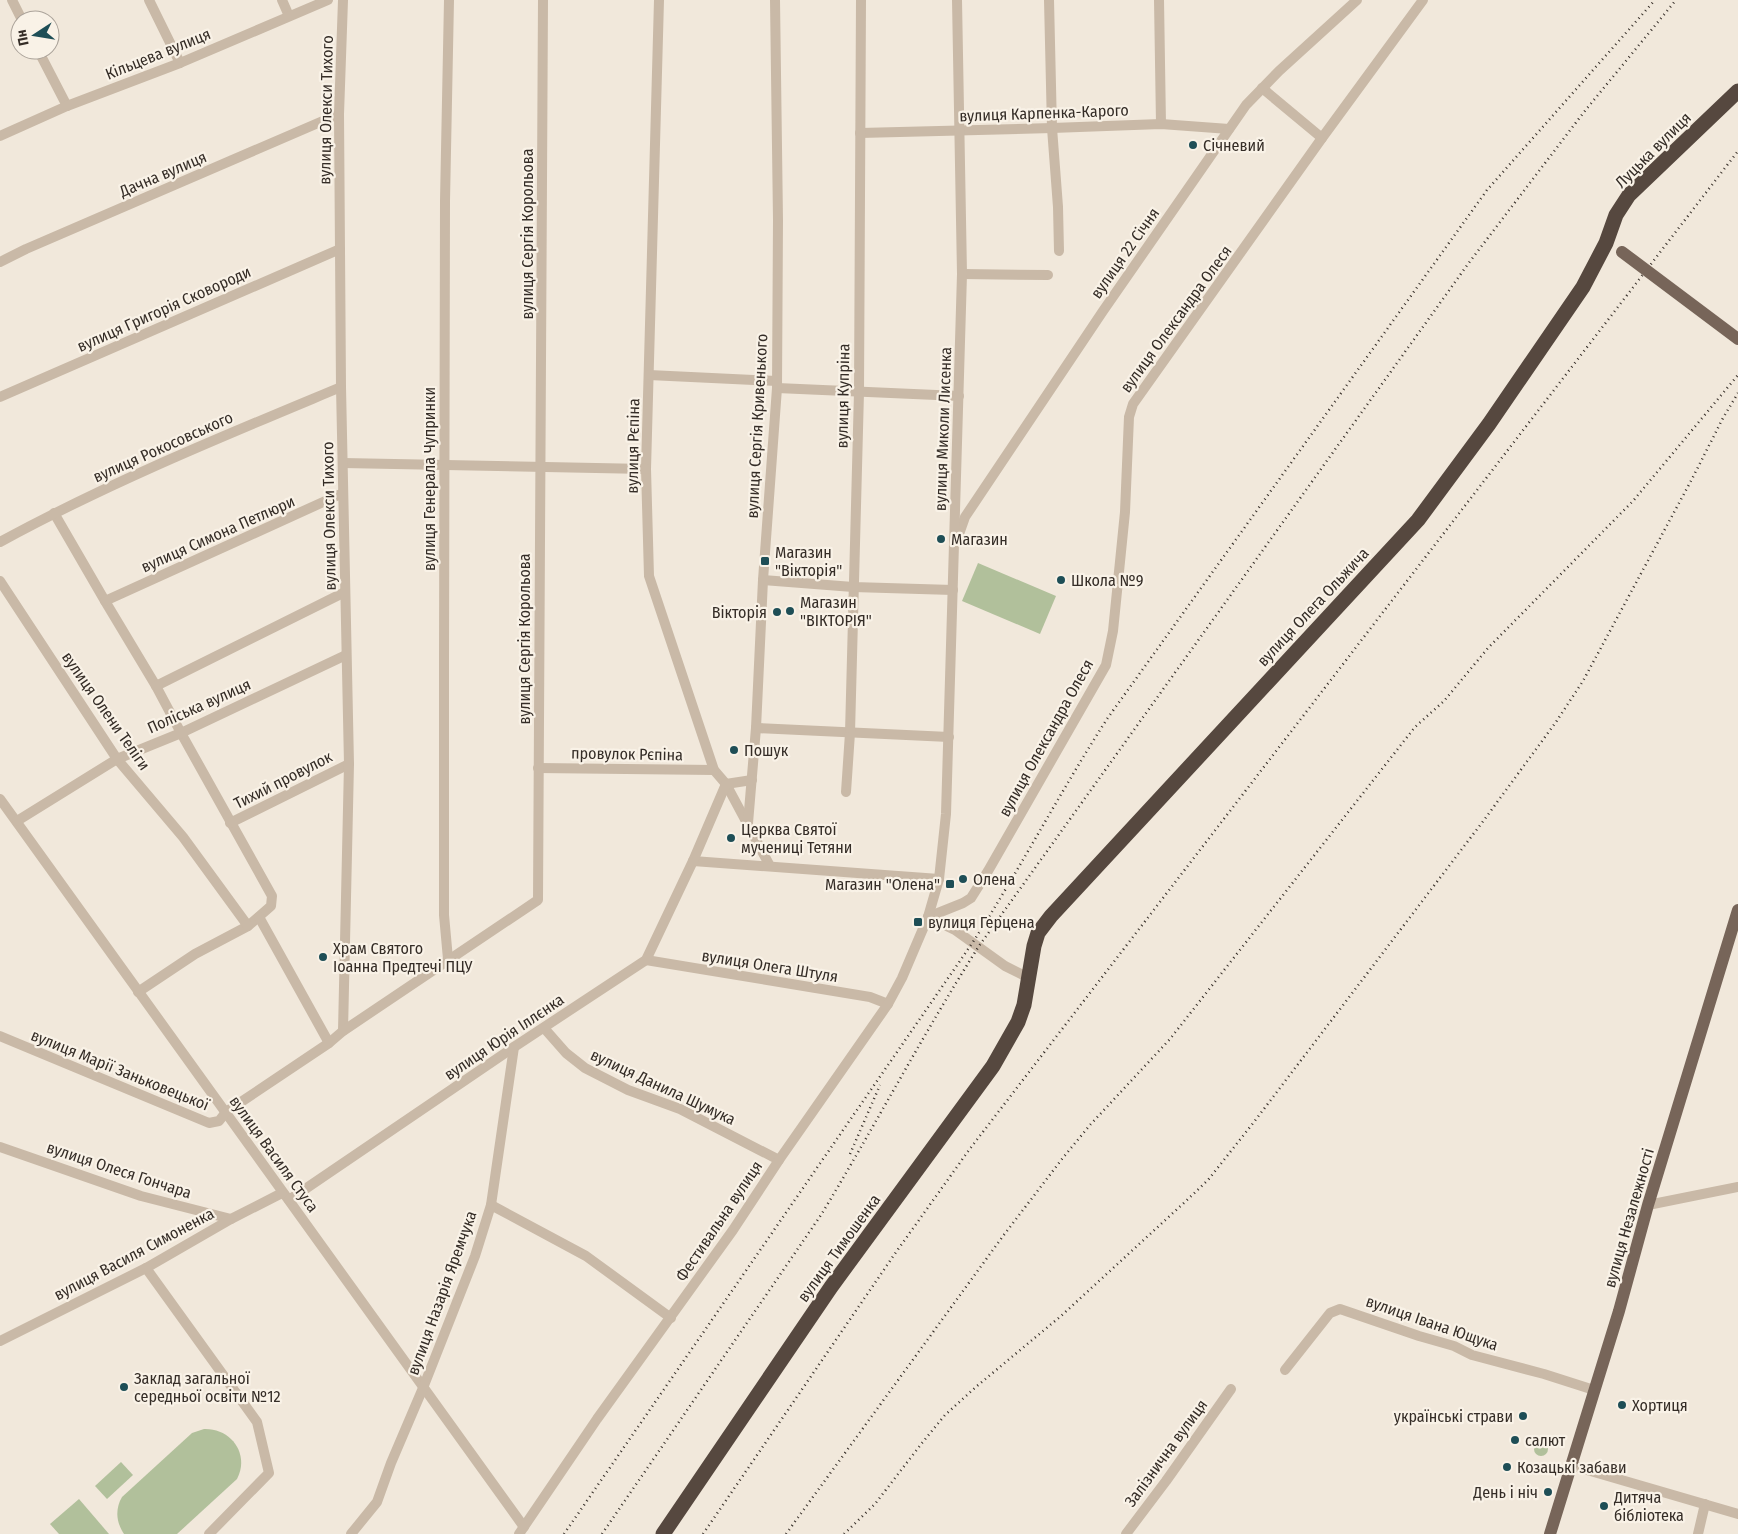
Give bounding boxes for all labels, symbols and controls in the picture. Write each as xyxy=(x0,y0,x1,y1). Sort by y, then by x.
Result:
north arrow xyxy=(10,10,60,60)
street label: Кільцева вулиця xyxy=(103,24,213,84)
text: Пн xyxy=(13,28,33,47)
street label: вулиця Олекси Тихого xyxy=(315,35,337,185)
street label: вулиця Карпенка-Карого xyxy=(959,101,1129,125)
street label: Луцька вулиця xyxy=(1611,108,1695,192)
place label: Січневий xyxy=(1203,136,1265,155)
marker: Січневий xyxy=(1187,139,1199,151)
street label: Дачна вулиця xyxy=(116,147,209,201)
street label: вулиця Сергія Корольова xyxy=(518,148,537,320)
street label: вулиця 22 Січня xyxy=(1087,204,1163,302)
street label: вулиця Олександра Олеся xyxy=(1116,242,1236,396)
street label: вулиця Григорія Сковороди xyxy=(74,262,254,356)
street label: вулиця Сергія Кривенького xyxy=(743,333,771,519)
street label: вулиця Купріна xyxy=(833,343,853,449)
street label: вулиця Миколи Лисенка xyxy=(931,347,955,511)
street label: вулиця Генерала Чупринки xyxy=(420,387,439,571)
street label: вулиця Рєпіна xyxy=(623,398,643,494)
street label: вулиця Рокосовського xyxy=(90,408,236,486)
street label: вулиця Олекси Тихого xyxy=(318,441,340,591)
street label: вулиця Симона Петлюри xyxy=(138,492,298,576)
place label: Магазин xyxy=(951,530,1008,549)
marker: Магазин xyxy=(935,533,947,545)
place label: Магазин "Вікторія" xyxy=(775,543,842,580)
street label: вулиця Олега Ольжича xyxy=(1253,544,1373,670)
street label: вулиця Сергія Корольова xyxy=(515,553,534,725)
marker: Магазин "Вікторія" xyxy=(759,555,771,567)
place label: Школа №9 xyxy=(1071,571,1144,590)
marker: Школа №9 xyxy=(1055,574,1067,586)
place label: Магазин "ВІКТОРІЯ" xyxy=(800,593,872,630)
place label: Вікторія xyxy=(712,603,767,622)
marker: Магазин "ВІКТОРІЯ" xyxy=(784,605,796,617)
marker: Вікторія xyxy=(771,606,783,618)
street label: вулиця Олени Теліги xyxy=(58,648,154,774)
street label: вулиця Олександра Олеся xyxy=(995,656,1097,820)
street label: Поліська вулиця xyxy=(144,675,254,737)
place label: Пошук xyxy=(744,741,789,760)
street label: провулок Рєпіна xyxy=(571,744,683,764)
marker: Пошук xyxy=(728,744,740,756)
street label: Тихий провулок xyxy=(231,747,336,813)
place label: Церква Святої мучениці Тетяни xyxy=(741,820,852,857)
marker: Церква Святої мучениці Тетяни xyxy=(725,832,737,844)
place label: Олена xyxy=(973,870,1016,889)
marker: Олена xyxy=(957,873,969,885)
place label: Магазин "Олена" xyxy=(825,875,940,894)
marker: Магазин "Олена" xyxy=(944,878,956,890)
place label: вулиця Герцена xyxy=(928,913,1035,932)
marker: вулиця Герцена xyxy=(912,916,924,928)
place label: Храм Святого Іоанна Предтечі ПЦУ xyxy=(333,939,473,976)
street label: вулиця Олега Штуля xyxy=(700,946,840,986)
marker: Храм Святого Іоанна Предтечі ПЦУ xyxy=(317,951,329,963)
street label: вулиця Юрія Іллєнка xyxy=(441,990,568,1084)
street label: вулиця Марії Заньковецької xyxy=(28,1026,213,1115)
street label: вулиця Данила Шумука xyxy=(588,1045,739,1129)
street label: вулиця Василя Стуса xyxy=(225,1092,323,1216)
street label: вулиця Олеся Гончара xyxy=(44,1138,194,1202)
street label: вулиця Незалежності xyxy=(1600,1146,1658,1290)
street label: Фестивальна вулиця xyxy=(672,1157,766,1285)
street label: вулиця Тимошенка xyxy=(794,1190,885,1306)
street label: вулиця Василя Симоненка xyxy=(51,1204,217,1304)
street label: вулиця Назарія Яремчука xyxy=(403,1208,481,1378)
street label: вулиця Івана Ющука xyxy=(1363,1291,1501,1355)
place label: Заклад загальної середньої освіти №12 xyxy=(134,1369,281,1406)
marker: Заклад загальної середньої освіти №12 xyxy=(118,1381,130,1393)
street label: Залізнична вулиця xyxy=(1121,1396,1211,1510)
place label: Хортиця xyxy=(1632,1396,1688,1415)
marker: Хортиця xyxy=(1616,1399,1628,1411)
place label: українські страви xyxy=(1394,1407,1513,1426)
marker: українські страви xyxy=(1517,1410,1529,1422)
place label: салют xyxy=(1525,1431,1566,1450)
marker: салют xyxy=(1509,1434,1521,1446)
place label: Козацькі забави xyxy=(1517,1458,1627,1477)
marker: Козацькі забави xyxy=(1501,1461,1513,1473)
place label: День і ніч xyxy=(1472,1483,1538,1502)
marker: День і ніч xyxy=(1542,1486,1554,1498)
place label: Дитяча бібліотека xyxy=(1613,1488,1684,1525)
marker: Дитяча бібліотека xyxy=(1598,1500,1610,1512)

